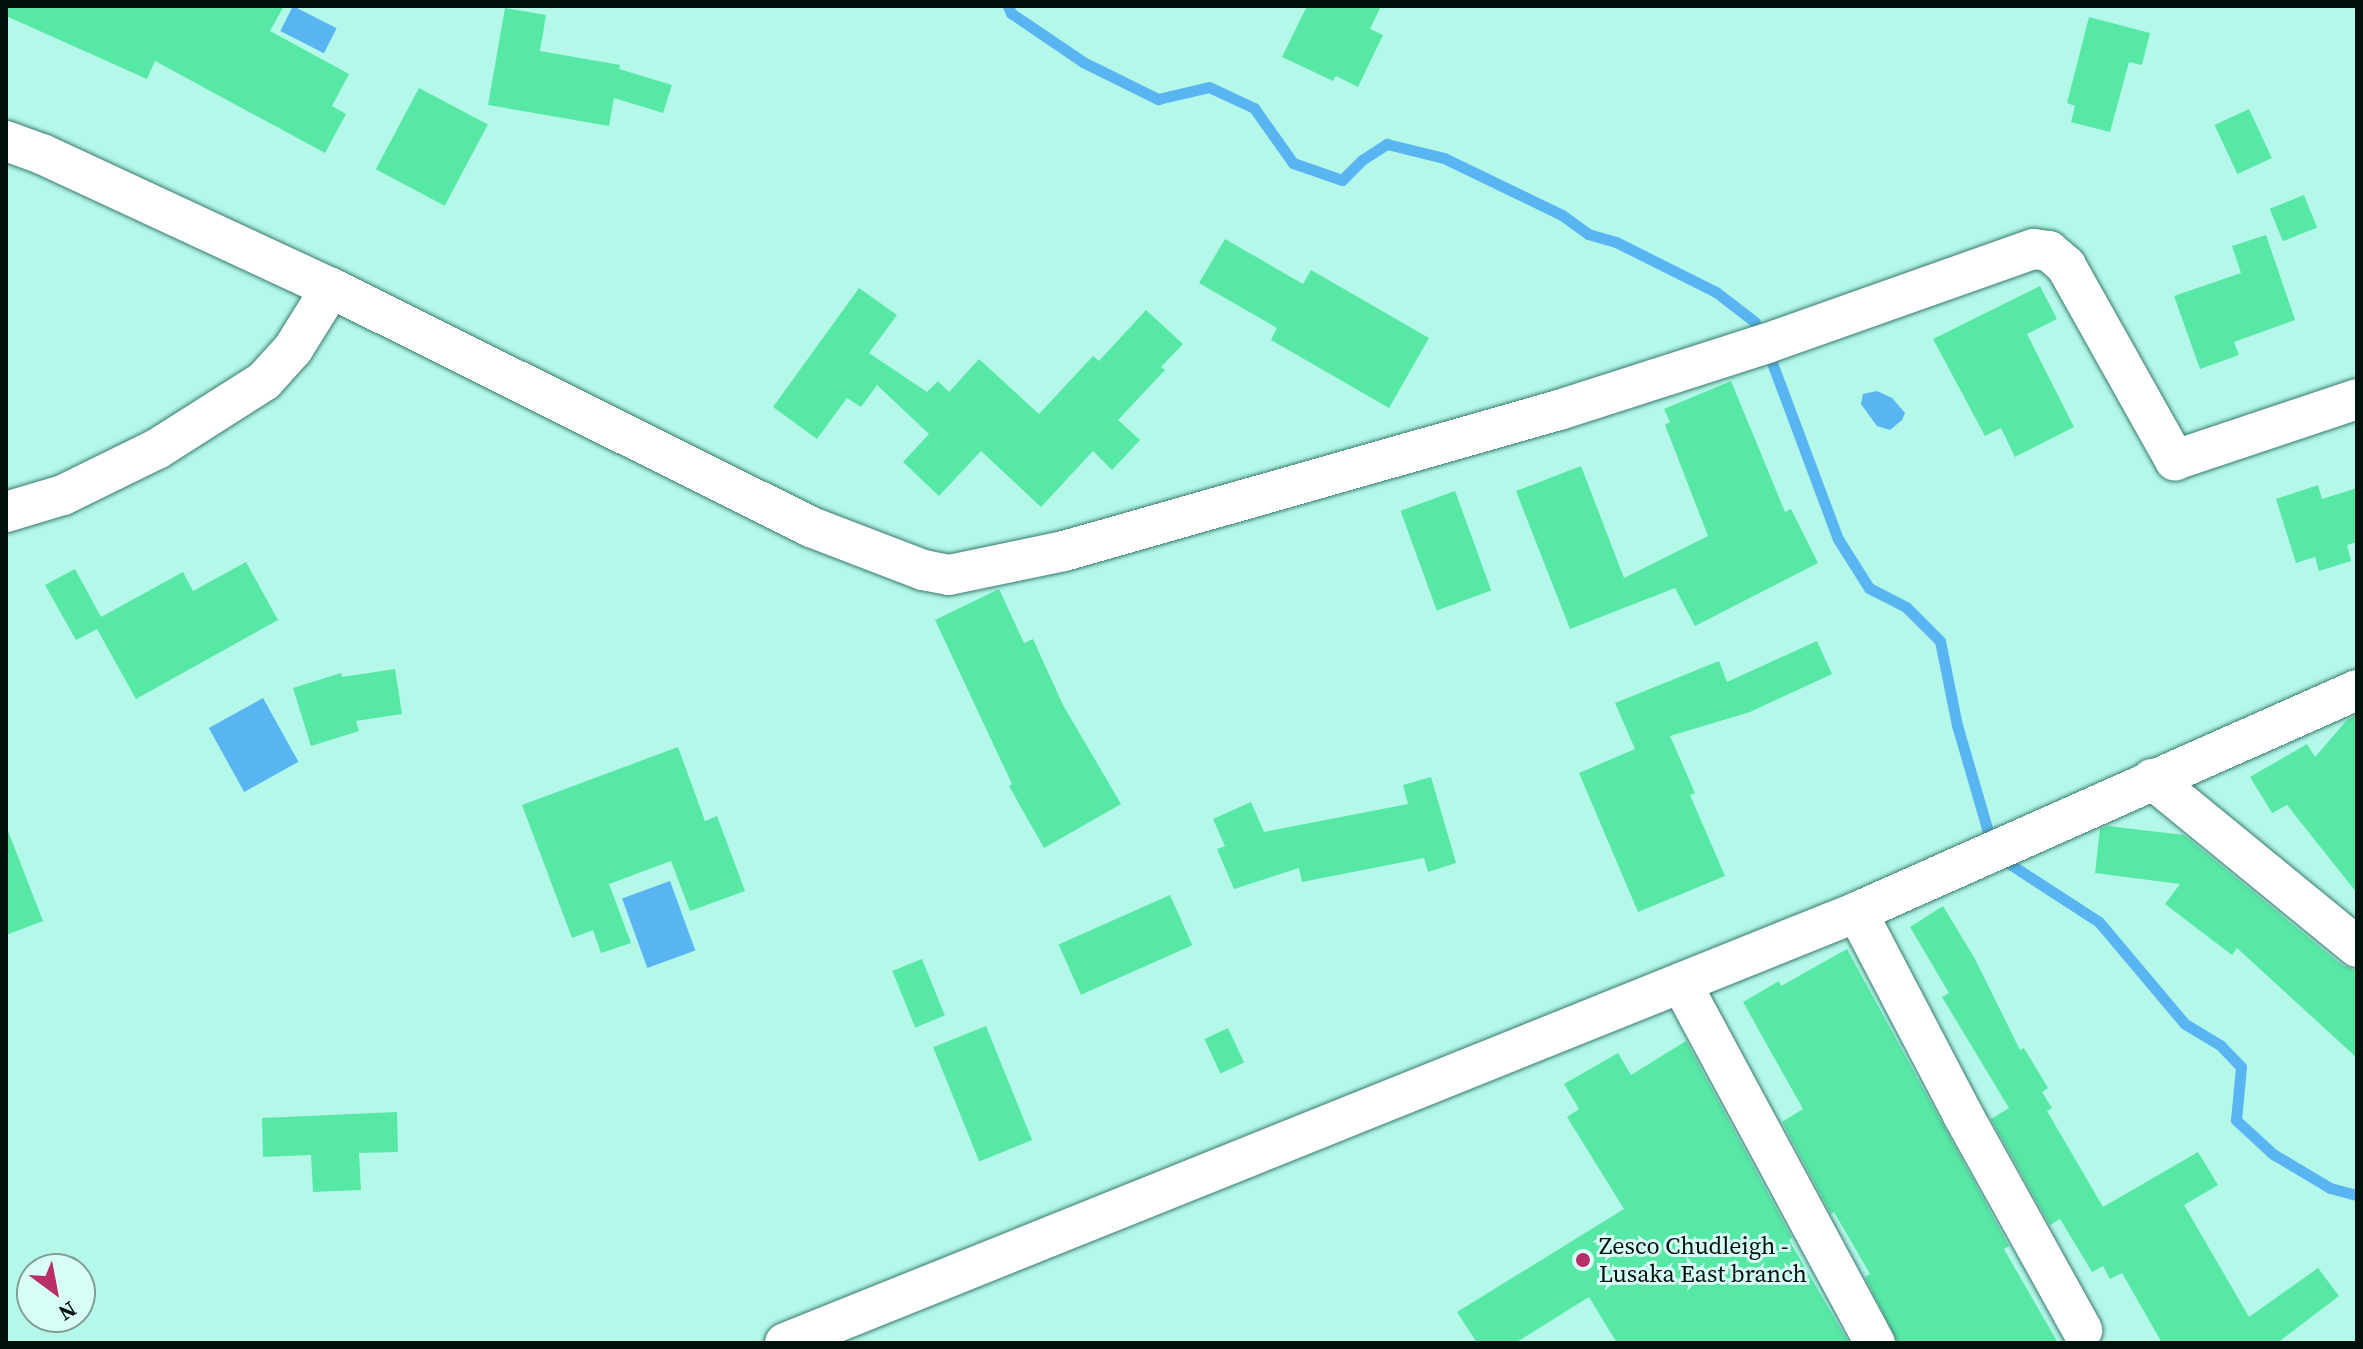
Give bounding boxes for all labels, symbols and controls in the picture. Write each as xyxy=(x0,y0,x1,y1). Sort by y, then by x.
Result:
place label: Zesco Chudleigh - Lusaka East branch xyxy=(1599,1232,1807,1288)
marker: Zesco Chudleigh - Lusaka East branch xyxy=(1574,1251,1592,1269)
north arrow xyxy=(16,1253,96,1333)
text: N xyxy=(53,1295,82,1329)

